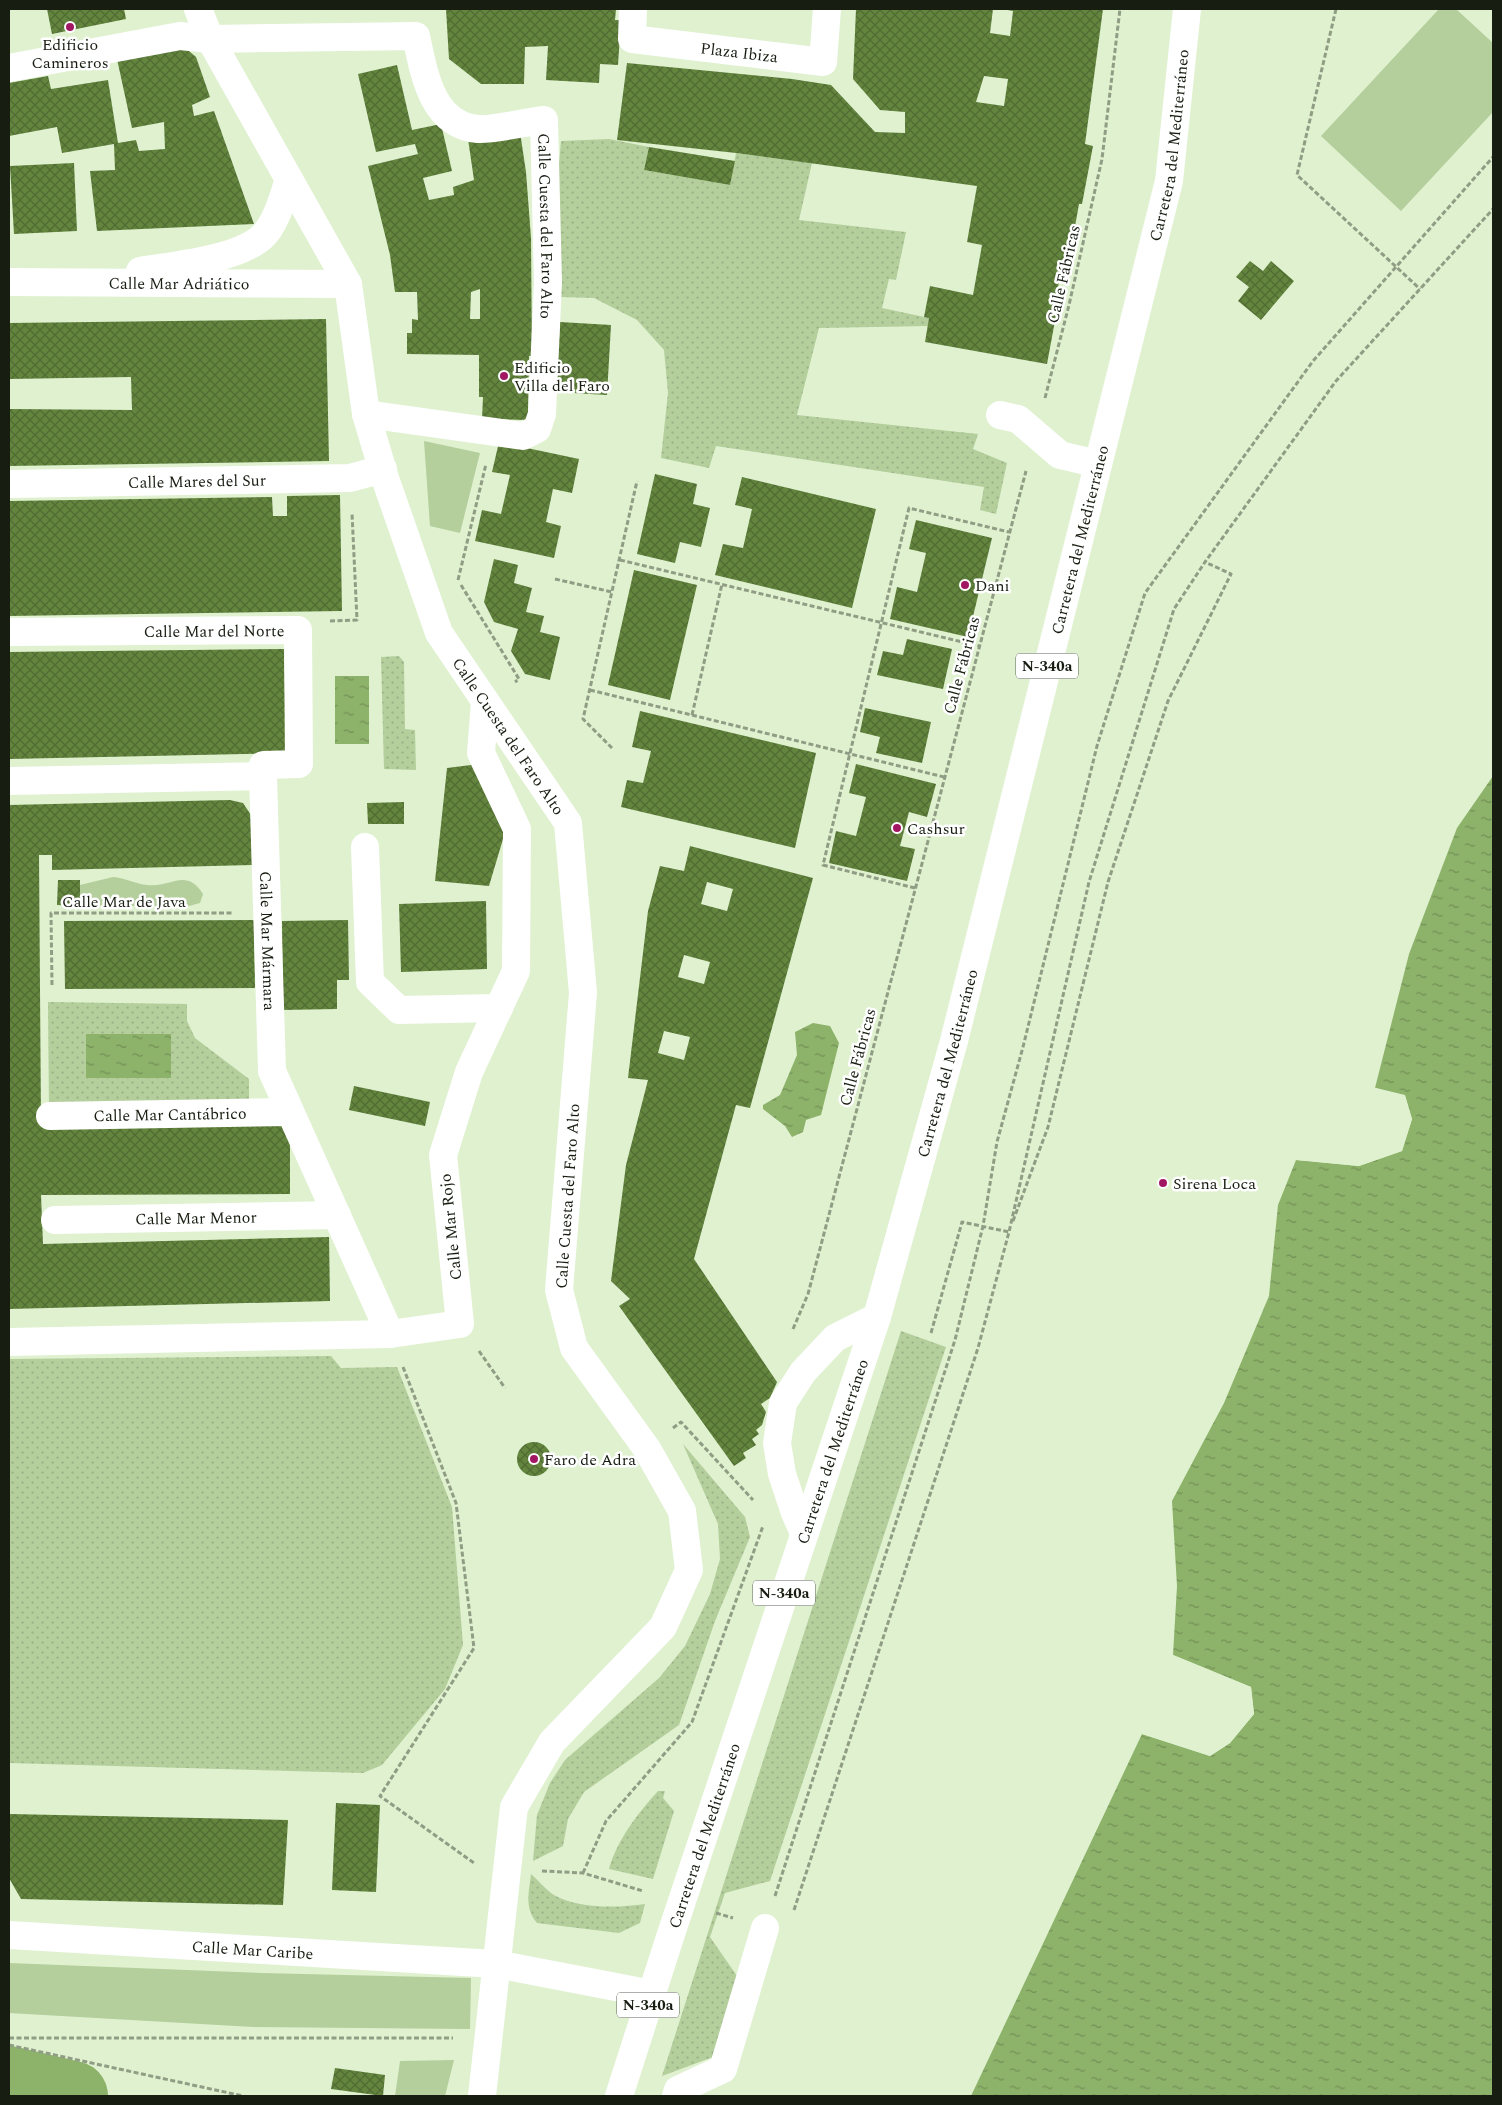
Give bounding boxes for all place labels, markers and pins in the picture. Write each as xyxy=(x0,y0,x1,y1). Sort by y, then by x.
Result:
marker: Edificio Camineros xyxy=(64,21,76,33)
place label: Edificio Camineros xyxy=(31,33,109,75)
place label: Edificio Villa del Faro xyxy=(514,356,610,398)
marker: Edificio Villa del Faro xyxy=(498,370,510,382)
place label: Dani xyxy=(975,574,1009,598)
marker: Dani xyxy=(959,579,971,591)
place label: Cashsur xyxy=(907,817,965,841)
marker: Cashsur xyxy=(891,822,903,834)
place label: Sirena Loca xyxy=(1173,1172,1256,1196)
marker: Sirena Loca xyxy=(1157,1177,1169,1189)
place label: Faro de Adra xyxy=(544,1448,636,1472)
marker: Faro de Adra xyxy=(528,1453,540,1465)

